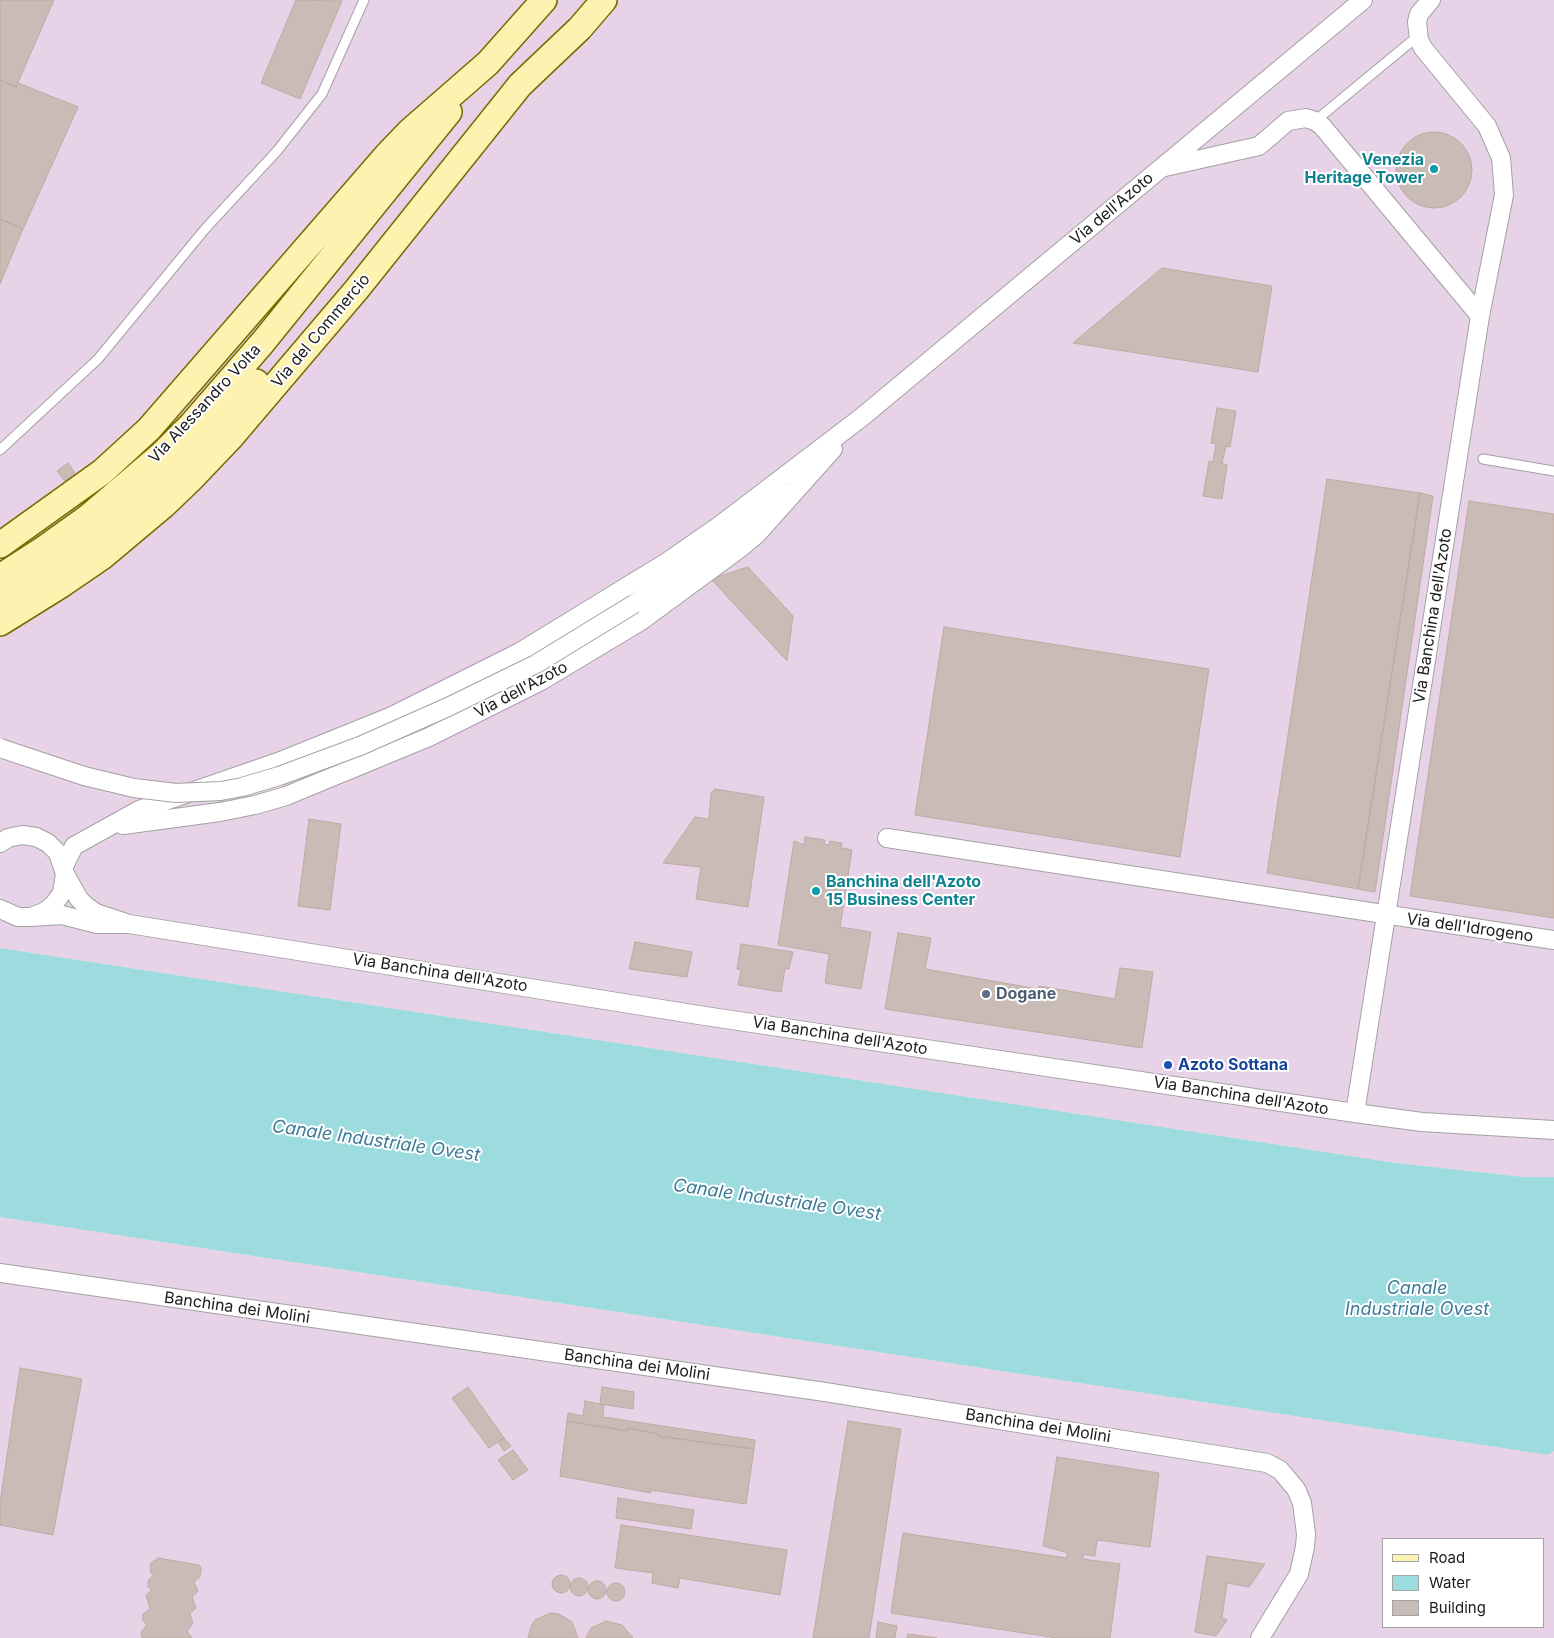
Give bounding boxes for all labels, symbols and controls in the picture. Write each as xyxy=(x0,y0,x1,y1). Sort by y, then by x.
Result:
place label: Venezia Heritage Tower xyxy=(1304,150,1424,188)
marker: Venezia Heritage Tower xyxy=(1428,163,1440,175)
street label: Via dell'Azoto xyxy=(1066,169,1158,249)
street label: Via del Commercio xyxy=(268,270,374,392)
street label: Via Alessandro Volta xyxy=(145,340,265,468)
street label: Via Banchina dell'Azoto xyxy=(1410,527,1456,705)
street label: Via dell'Azoto xyxy=(471,657,571,723)
place label: Banchina dell'Azoto 15 Business Center xyxy=(826,872,981,910)
marker: Banchina dell'Azoto 15 Business Center xyxy=(810,885,822,897)
street label: Via dell'Idrogeno xyxy=(1405,910,1535,946)
street label: Via Banchina dell'Azoto xyxy=(351,950,529,996)
place label: Dogane xyxy=(996,984,1056,1004)
marker: Dogane xyxy=(980,988,992,1000)
street label: Via Banchina dell'Azoto xyxy=(751,1013,929,1059)
place label: Azoto Sottana xyxy=(1178,1055,1288,1075)
marker: Azoto Sottana xyxy=(1162,1059,1174,1071)
street label: Via Banchina dell'Azoto xyxy=(1152,1073,1330,1119)
water label: Canale Industriale Ovest xyxy=(271,1116,481,1166)
water label: Canale Industriale Ovest xyxy=(672,1175,882,1225)
water label: Canale Industriale Ovest xyxy=(1345,1278,1489,1320)
street label: Banchina dei Molini xyxy=(163,1288,311,1328)
street label: Banchina dei Molini xyxy=(563,1345,711,1385)
street label: Banchina dei Molini xyxy=(964,1405,1112,1447)
legend xyxy=(1382,1538,1544,1628)
text: Road xyxy=(1429,1548,1465,1567)
text: Water xyxy=(1429,1573,1471,1592)
text: Building xyxy=(1429,1598,1486,1617)

